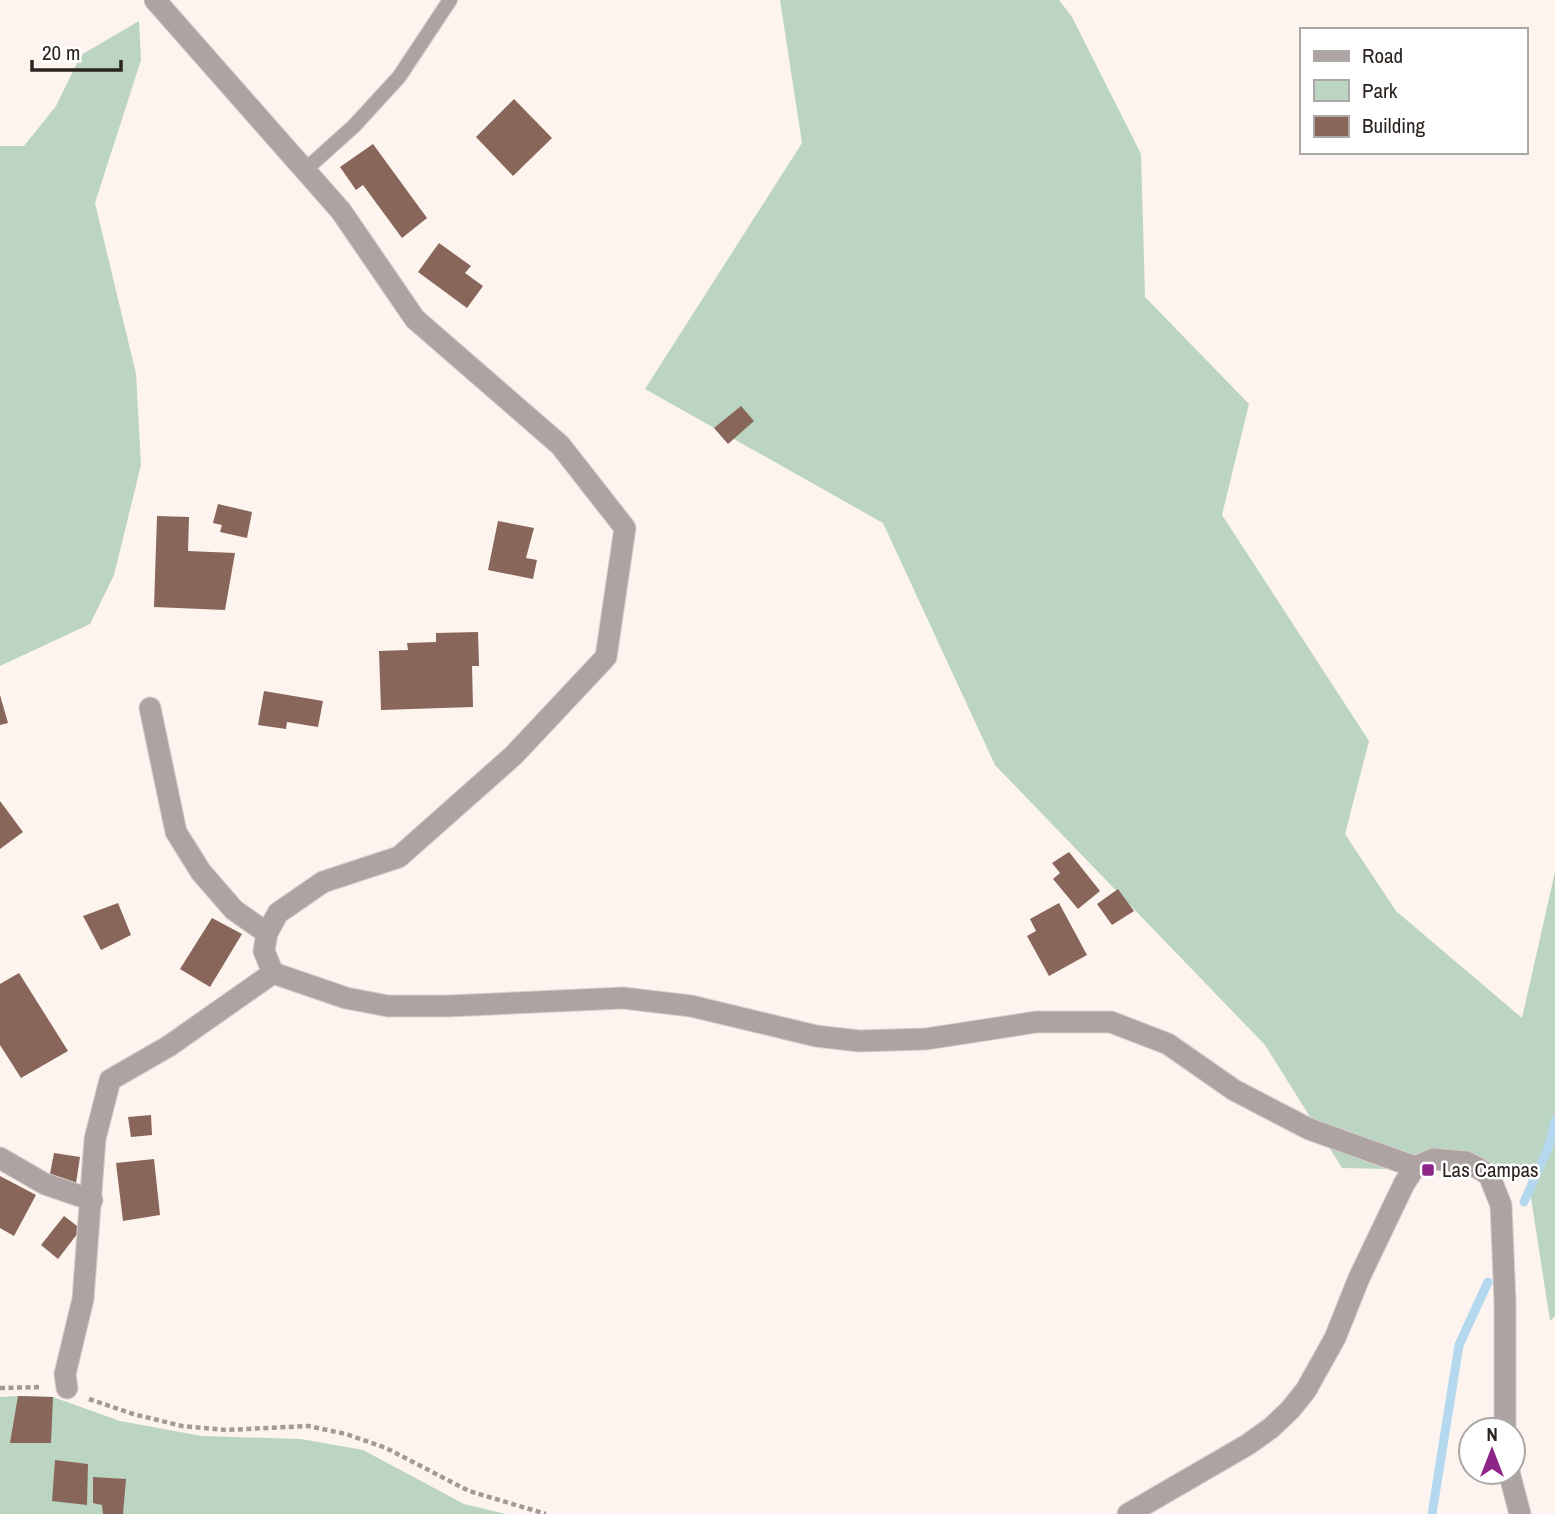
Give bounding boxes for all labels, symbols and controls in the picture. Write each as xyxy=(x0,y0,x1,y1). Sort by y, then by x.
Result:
scale bar xyxy=(32,28,121,72)
legend xyxy=(1300,28,1527,154)
text: 20 m xyxy=(42,38,80,67)
text: Road xyxy=(1362,41,1403,70)
text: Park xyxy=(1362,76,1398,105)
text: Building xyxy=(1362,111,1426,140)
place label: Las Campas xyxy=(1442,1155,1539,1184)
marker: Las Campas xyxy=(1420,1162,1436,1178)
north arrow xyxy=(1457,1416,1527,1486)
text: N xyxy=(1486,1421,1498,1447)

